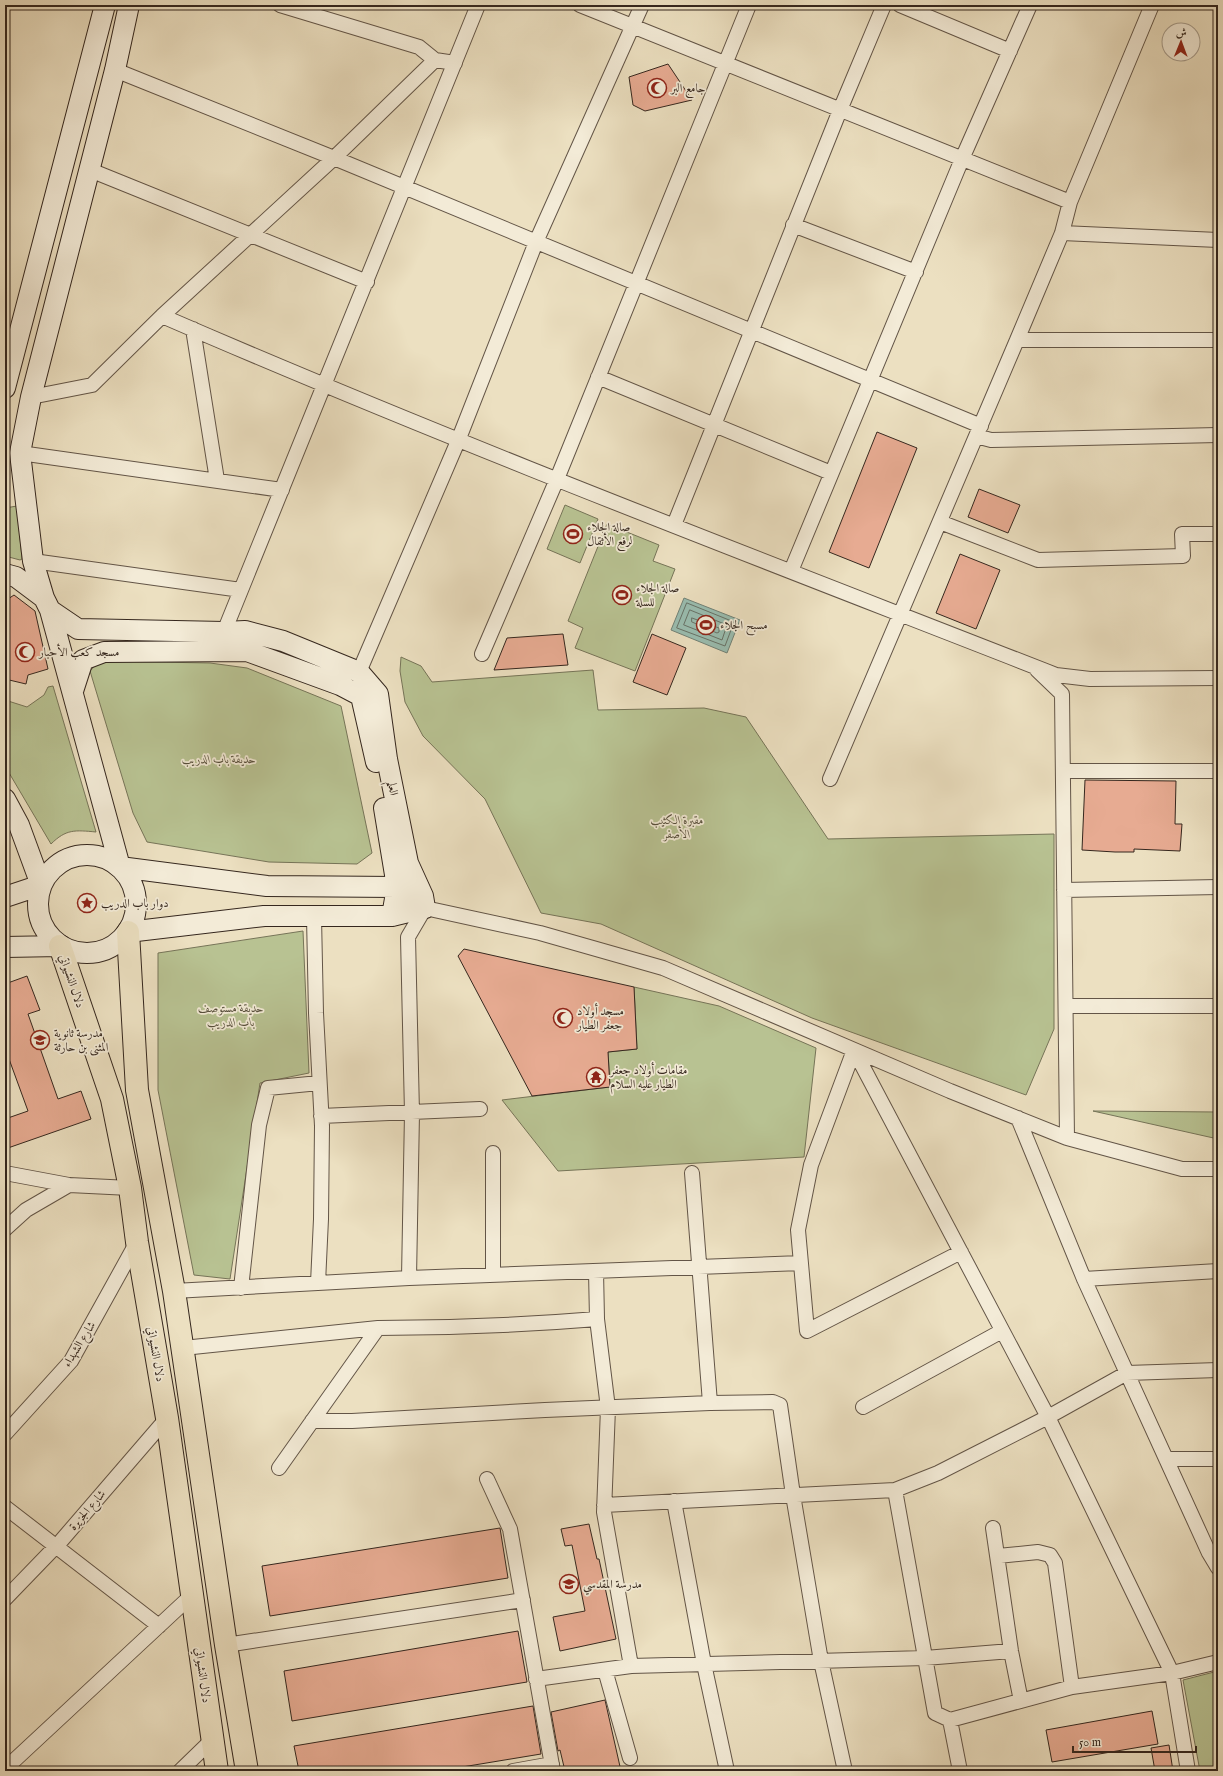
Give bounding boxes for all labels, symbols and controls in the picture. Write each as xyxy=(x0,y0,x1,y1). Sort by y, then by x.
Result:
north arrow xyxy=(1161,22,1201,62)
text: ش xyxy=(1176,26,1187,40)
mosque icon: جامع البر xyxy=(646,77,668,99)
place label: جامع البر xyxy=(669,81,706,99)
place label: صالة الجلاء لرفع الأثقال xyxy=(587,520,632,552)
sports icon: صالة الجلاء لرفع الأثقال xyxy=(562,523,584,545)
place label: صالة الجلاء للسلة xyxy=(635,581,679,610)
sports icon: صالة الجلاء للسلة xyxy=(611,584,633,606)
sports icon: مسبح الجلاء xyxy=(695,614,717,636)
place label: مسبح الجلاء xyxy=(720,618,768,636)
mosque icon: مسجد كعب الأحبار xyxy=(14,641,36,663)
place label: مسجد كعب الأحبار xyxy=(38,643,119,660)
park label: حديقة باب الدريب xyxy=(182,752,256,767)
street label: العلم xyxy=(380,779,401,798)
park label: مقبرة الكثيب الأصفر xyxy=(650,813,704,842)
place icon: دوار باب الدريب xyxy=(76,892,98,914)
place label: دوار باب الدريب xyxy=(101,896,169,911)
street label: دلال النشيواتي xyxy=(53,952,88,1011)
park label: حديقة مستوصف باب الدريب xyxy=(198,1001,264,1030)
place label: مسجد أولاد جعفر الطيار xyxy=(576,1003,624,1033)
mosque icon: مسجد أولاد جعفر الطيار xyxy=(552,1007,574,1029)
place label: مدرسة ثانوية المثنى بن حارثة xyxy=(54,1026,109,1056)
school or university icon: مدرسة ثانوية المثنى بن حارثة xyxy=(29,1029,51,1051)
place label: مقامات أولاد جعفر الطيار عليه السلام xyxy=(608,1062,687,1095)
temple icon: مقامات أولاد جعفر الطيار عليه السلام xyxy=(585,1066,607,1088)
street label: شارع الشهداء xyxy=(60,1318,102,1371)
street label: دلال النشيواتي xyxy=(141,1325,168,1383)
street label: شارع الجزيرة xyxy=(66,1487,111,1536)
school or university icon: مدرسة المقدسي xyxy=(558,1573,580,1595)
place label: مدرسة المقدسي xyxy=(583,1577,642,1595)
street label: دلال النشيواتي xyxy=(189,1646,214,1704)
scale bar xyxy=(1073,1728,1196,1754)
text: 50 m xyxy=(1079,1735,1101,1750)

